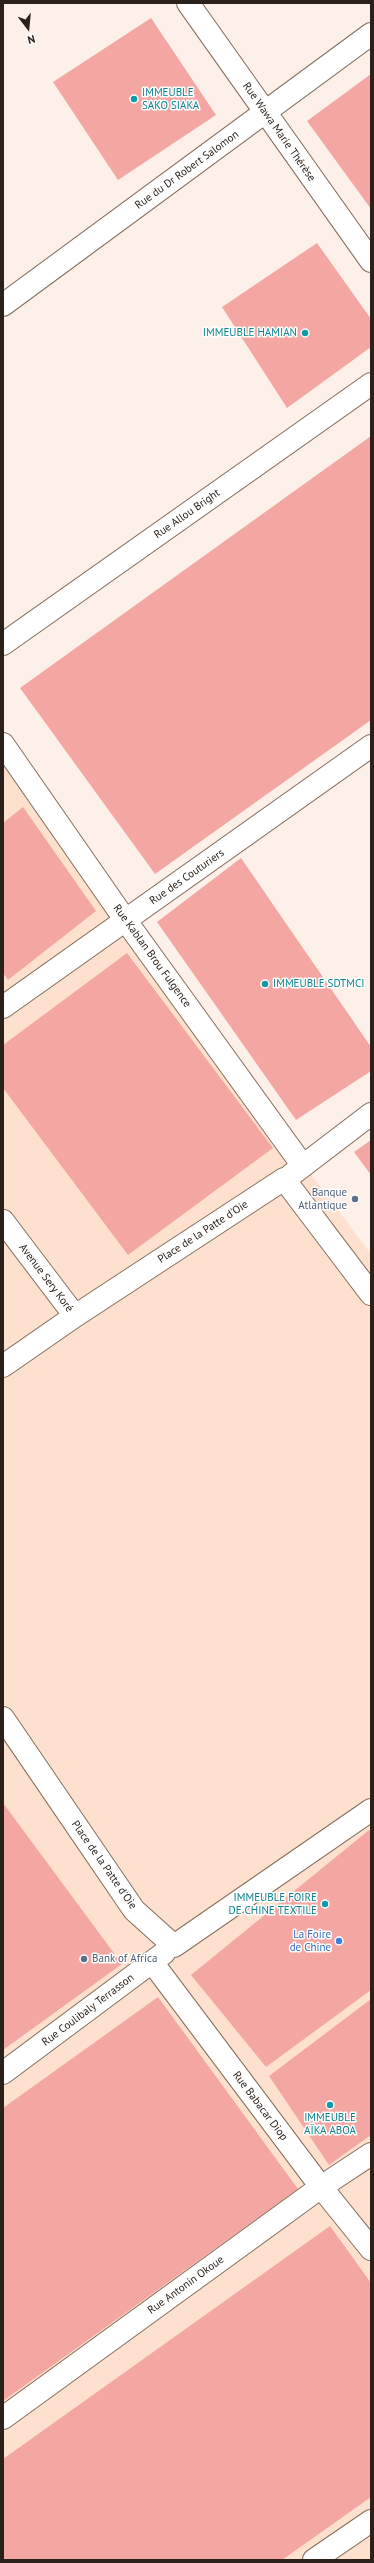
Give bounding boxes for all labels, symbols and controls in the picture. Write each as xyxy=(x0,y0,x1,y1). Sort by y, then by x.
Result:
north arrow xyxy=(8,8,48,48)
text: N xyxy=(26,32,37,47)
street label: Rue Wawa Marie Thérèse xyxy=(240,80,318,184)
place label: IMMEUBLE SAKO SIAKA xyxy=(142,86,199,112)
marker: IMMEUBLE SAKO SIAKA xyxy=(129,94,139,104)
street label: Rue du Dr Robert Salomon xyxy=(133,128,241,212)
place label: IMMEUBLE HAMIAN xyxy=(203,326,297,340)
marker: IMMEUBLE HAMIAN xyxy=(300,328,310,338)
street label: Rue Allou Bright xyxy=(152,486,222,542)
street label: Rue des Couturiers xyxy=(147,846,227,908)
street label: Rue Kablan Brou Fulgence xyxy=(110,902,194,1010)
place label: IMMEUBLE SDTMCI xyxy=(273,977,364,991)
marker: IMMEUBLE SDTMCI xyxy=(260,979,270,989)
place label: Banque Atlantique xyxy=(298,1186,347,1212)
marker: Banque Atlantique xyxy=(350,1194,360,1204)
street label: Place de la Patte d'Oie xyxy=(155,1198,251,1266)
street label: Avenue Sery Koré xyxy=(16,1241,76,1315)
street label: Place de la Patte d'Oie xyxy=(68,1818,140,1912)
place label: IMMEUBLE FOIRE DE CHINE TEXTILE xyxy=(229,1891,317,1917)
marker: IMMEUBLE FOIRE DE CHINE TEXTILE xyxy=(320,1899,330,1909)
place label: La Foire de Chine xyxy=(290,1928,331,1954)
marker: La Foire de Chine xyxy=(334,1936,344,1946)
place label: Bank of Africa xyxy=(92,1952,157,1966)
marker: Bank of Africa xyxy=(79,1954,89,1964)
street label: Rue Coulibaly Terrasson xyxy=(39,1971,137,2049)
street label: Rue Babacar Diop xyxy=(230,2069,290,2143)
marker: IMMEUBLE AÏKA ABOA xyxy=(325,2100,335,2110)
place label: IMMEUBLE AÏKA ABOA xyxy=(304,2111,356,2137)
street label: Rue Antonin Okoue xyxy=(145,2253,227,2317)

